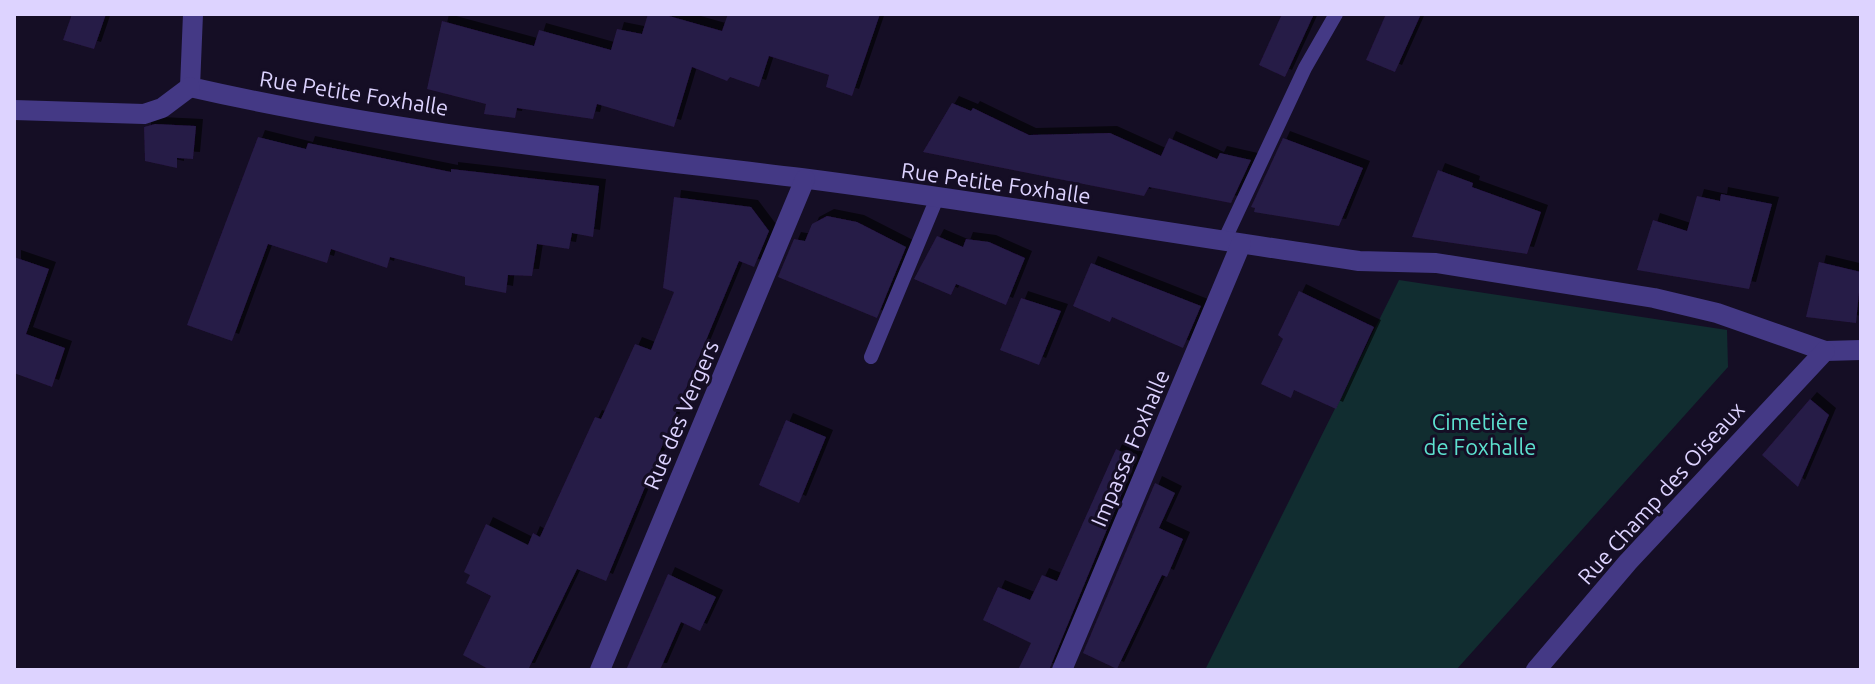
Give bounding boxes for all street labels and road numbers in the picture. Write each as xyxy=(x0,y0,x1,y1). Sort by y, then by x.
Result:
street label: Rue Petite Foxhalle xyxy=(258,65,450,120)
street label: Rue Petite Foxhalle xyxy=(900,157,1092,208)
street label: Rue des Vergers xyxy=(638,337,723,493)
street label: Impasse Foxhalle xyxy=(1085,366,1174,530)
street label: Rue Champ des Oiseaux xyxy=(1572,396,1749,589)

